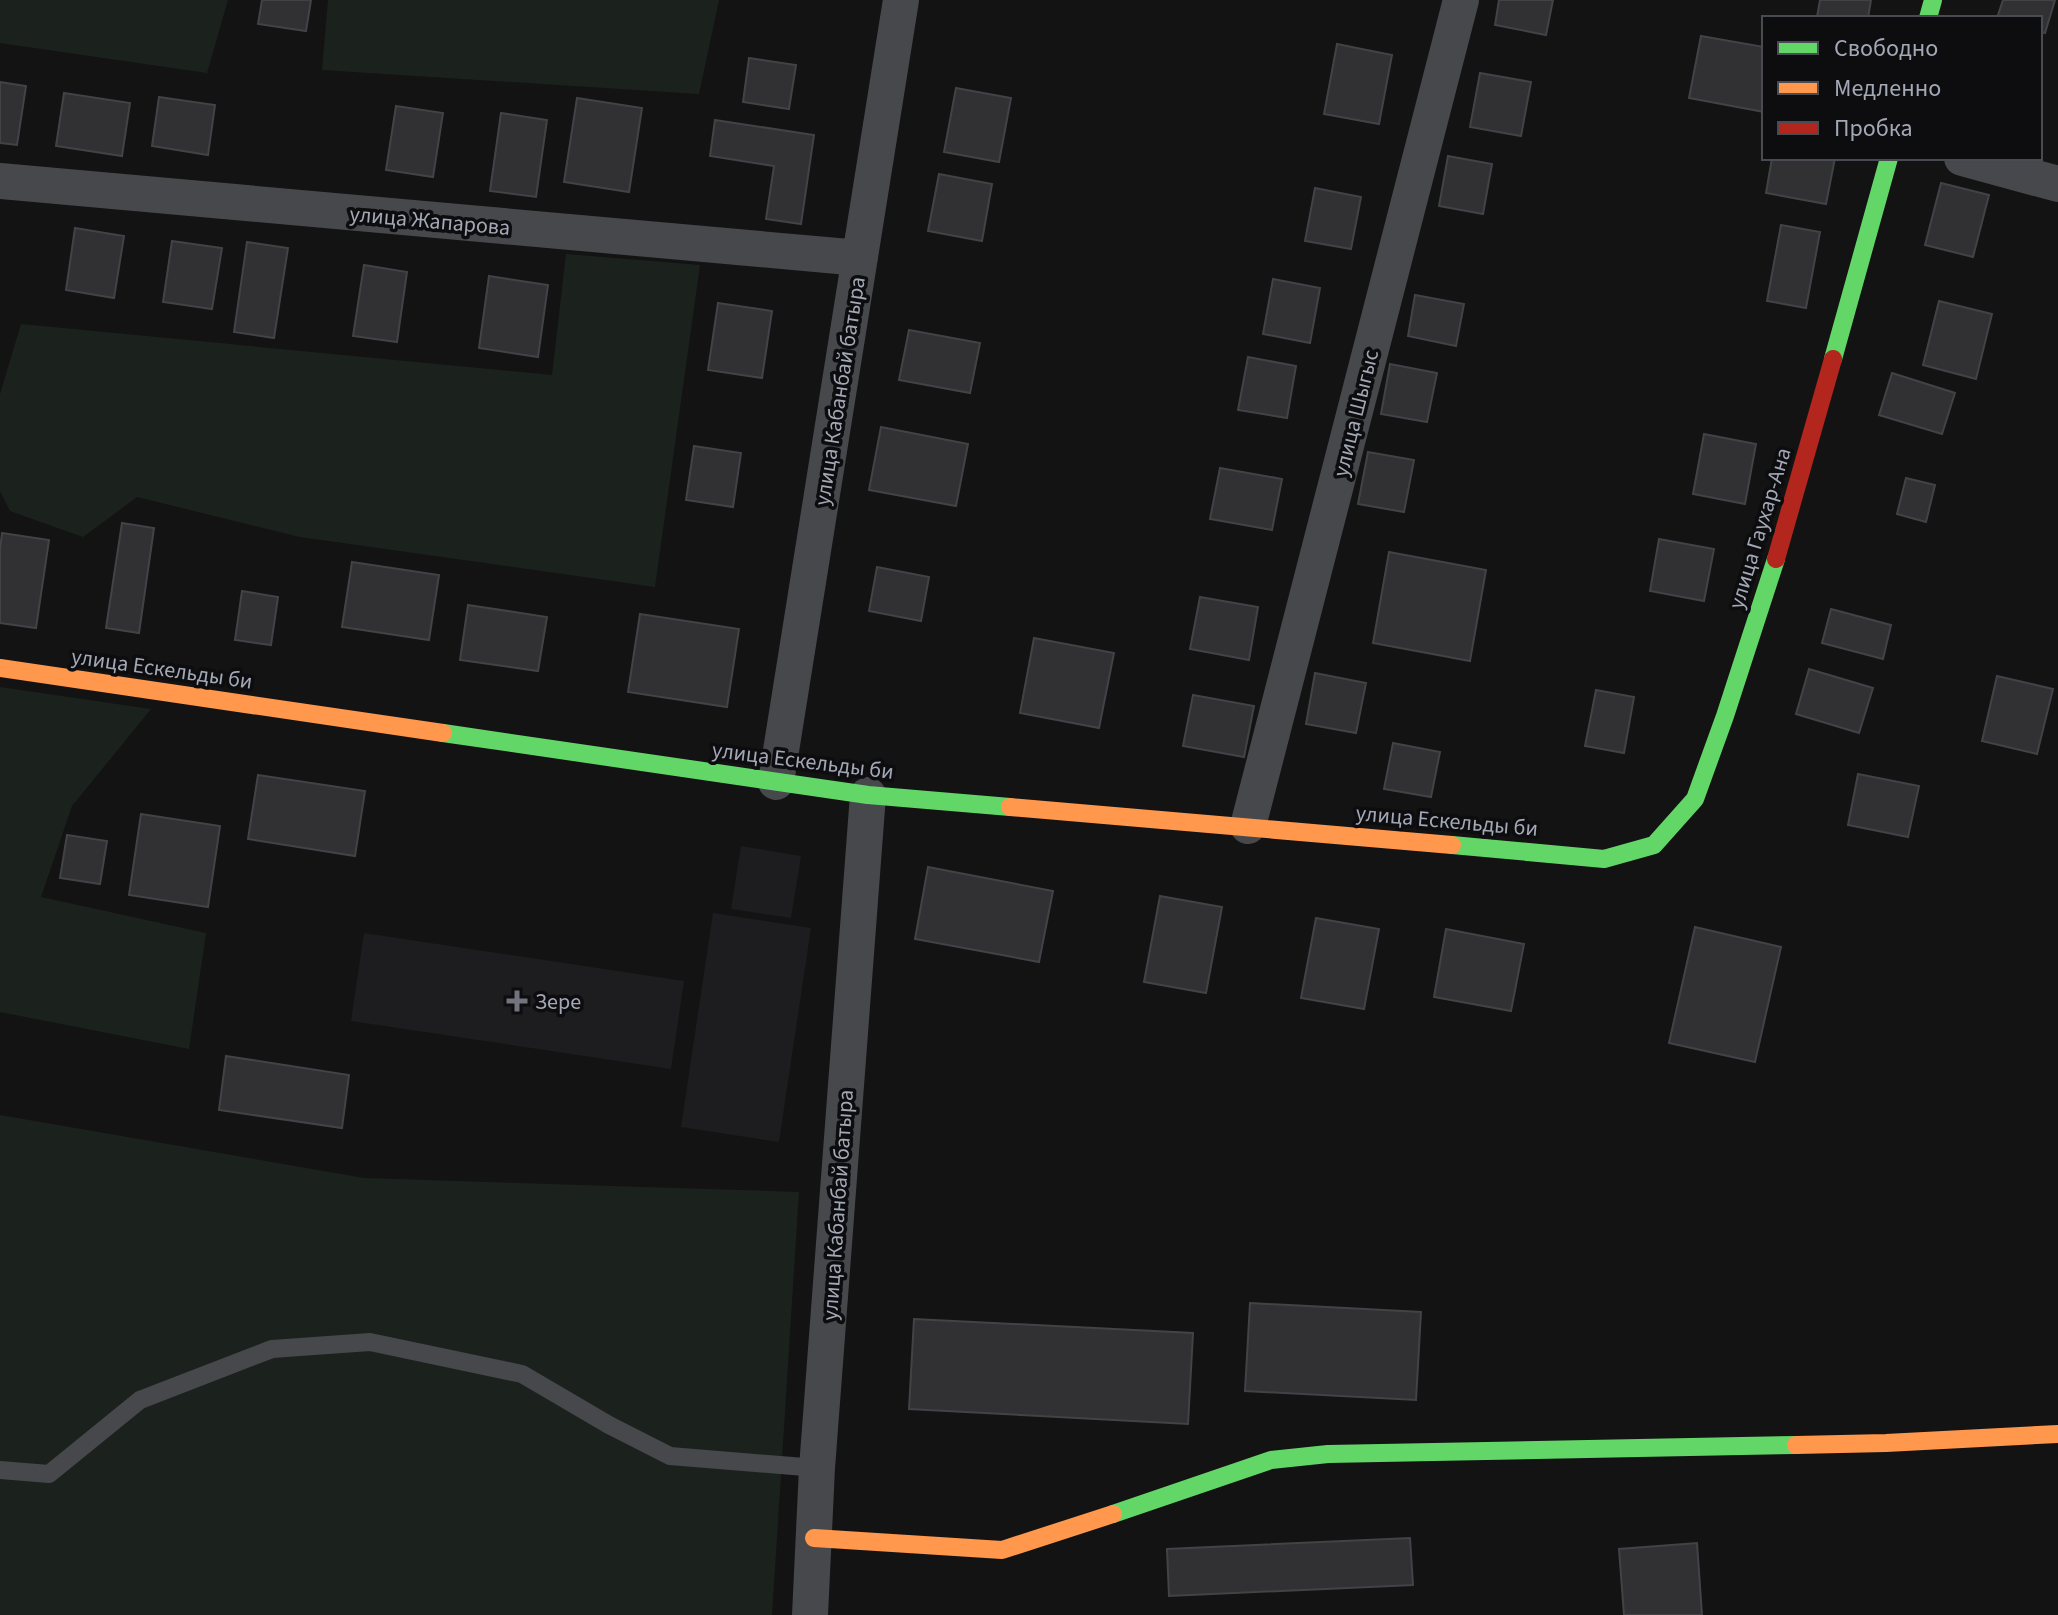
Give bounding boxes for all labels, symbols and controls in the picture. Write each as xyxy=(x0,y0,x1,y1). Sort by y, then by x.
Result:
legend xyxy=(1762,16,2042,160)
text: Свободно xyxy=(1834,31,1938,66)
text: Медленно xyxy=(1834,71,1941,106)
text: Пробка xyxy=(1834,111,1913,146)
street label: улица Жапарова xyxy=(348,198,512,244)
street label: улица Кабанбай батыра xyxy=(806,274,874,508)
street label: улица Шыгыс xyxy=(1325,346,1387,480)
street label: улица Гаухар-Ана xyxy=(1720,444,1800,613)
street label: улица Ескельды би xyxy=(69,640,255,698)
street label: улица Ескельды би xyxy=(710,734,896,788)
street label: улица Ескельды би xyxy=(1354,797,1539,845)
place label: Зере xyxy=(535,986,581,1018)
marker: Зере xyxy=(506,990,528,1012)
street label: улица Кабанбай батыра xyxy=(814,1089,862,1322)

